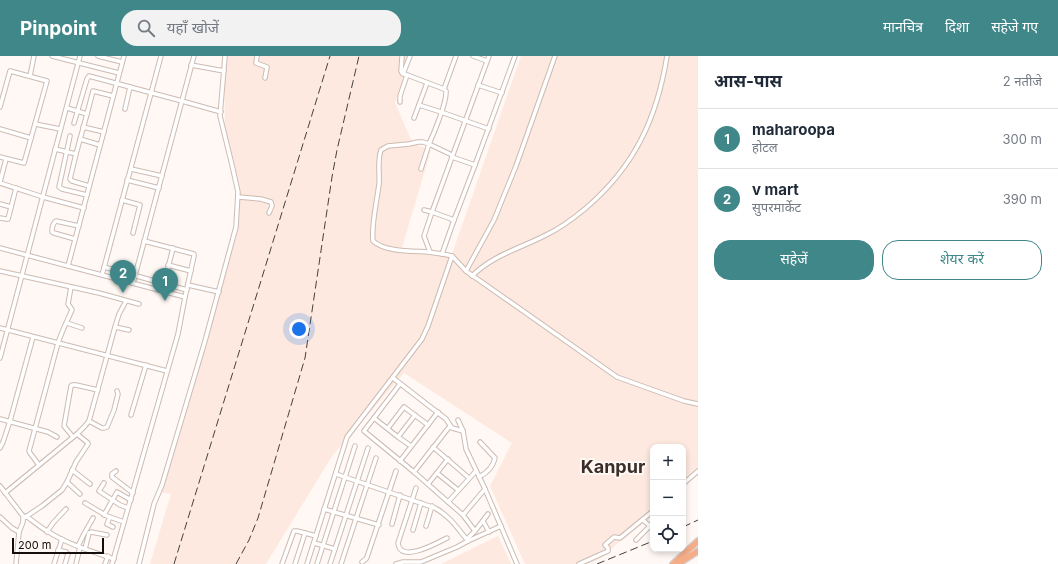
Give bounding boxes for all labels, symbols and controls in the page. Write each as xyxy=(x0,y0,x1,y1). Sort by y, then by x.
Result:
search box xyxy=(121,10,401,46)
text: Pinpoint xyxy=(20,17,97,40)
icon: search xyxy=(135,17,157,39)
text: यहाँ खोजें xyxy=(167,18,219,37)
text: मानचित्र xyxy=(883,18,923,35)
text: दिशा xyxy=(945,18,969,35)
text: सहेजे गए xyxy=(991,18,1038,35)
text: आस-पास xyxy=(714,71,782,91)
text: 2 नतीजे xyxy=(1003,73,1042,89)
text: maharoopa xyxy=(752,120,835,139)
text: 1 xyxy=(724,131,730,147)
text: 300 m xyxy=(1003,131,1042,147)
text: होटल xyxy=(752,139,778,155)
text: v mart xyxy=(752,180,799,199)
text: 2 xyxy=(723,191,731,207)
text: 390 m xyxy=(1003,191,1042,207)
text: सुपरमार्केट xyxy=(752,199,801,215)
button: सहेजें xyxy=(714,240,874,280)
button: शेयर करें xyxy=(882,240,1042,280)
pin: 2 xyxy=(110,260,136,293)
pin: 1 xyxy=(152,268,178,301)
your location xyxy=(289,319,309,339)
map controls xyxy=(650,444,686,552)
button: + xyxy=(650,444,686,480)
district label: Kanpur xyxy=(581,456,645,477)
button: − xyxy=(650,480,686,516)
button: locate xyxy=(650,516,686,552)
scale bar xyxy=(12,536,104,555)
text: 200 m xyxy=(18,538,51,552)

